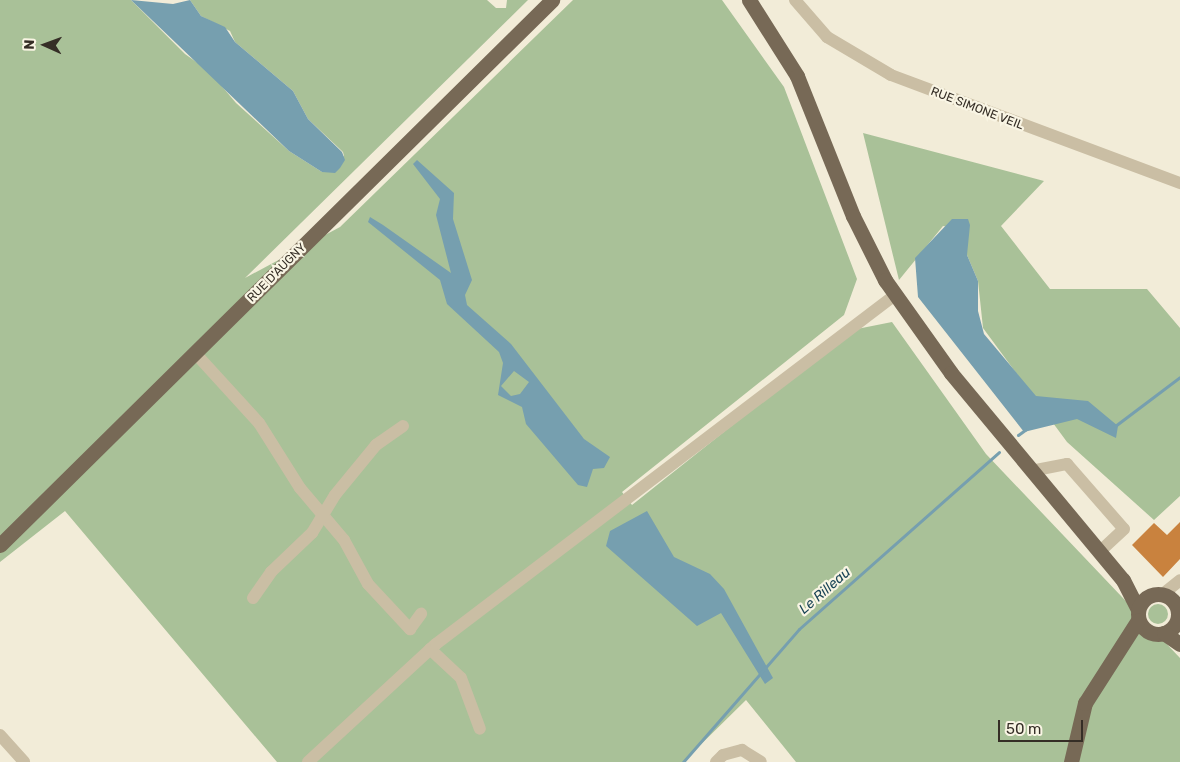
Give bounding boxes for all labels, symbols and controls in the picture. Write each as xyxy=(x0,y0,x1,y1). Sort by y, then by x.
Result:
north arrow xyxy=(20,20,70,70)
text: N xyxy=(21,39,38,50)
street label: RUE SIMONE VEIL xyxy=(928,85,1026,133)
street label: RUE D'AUGNY xyxy=(245,241,309,305)
water label: Le Rilleau xyxy=(796,564,854,618)
scale bar xyxy=(1000,710,1085,742)
text: 50 m xyxy=(1006,720,1041,738)

